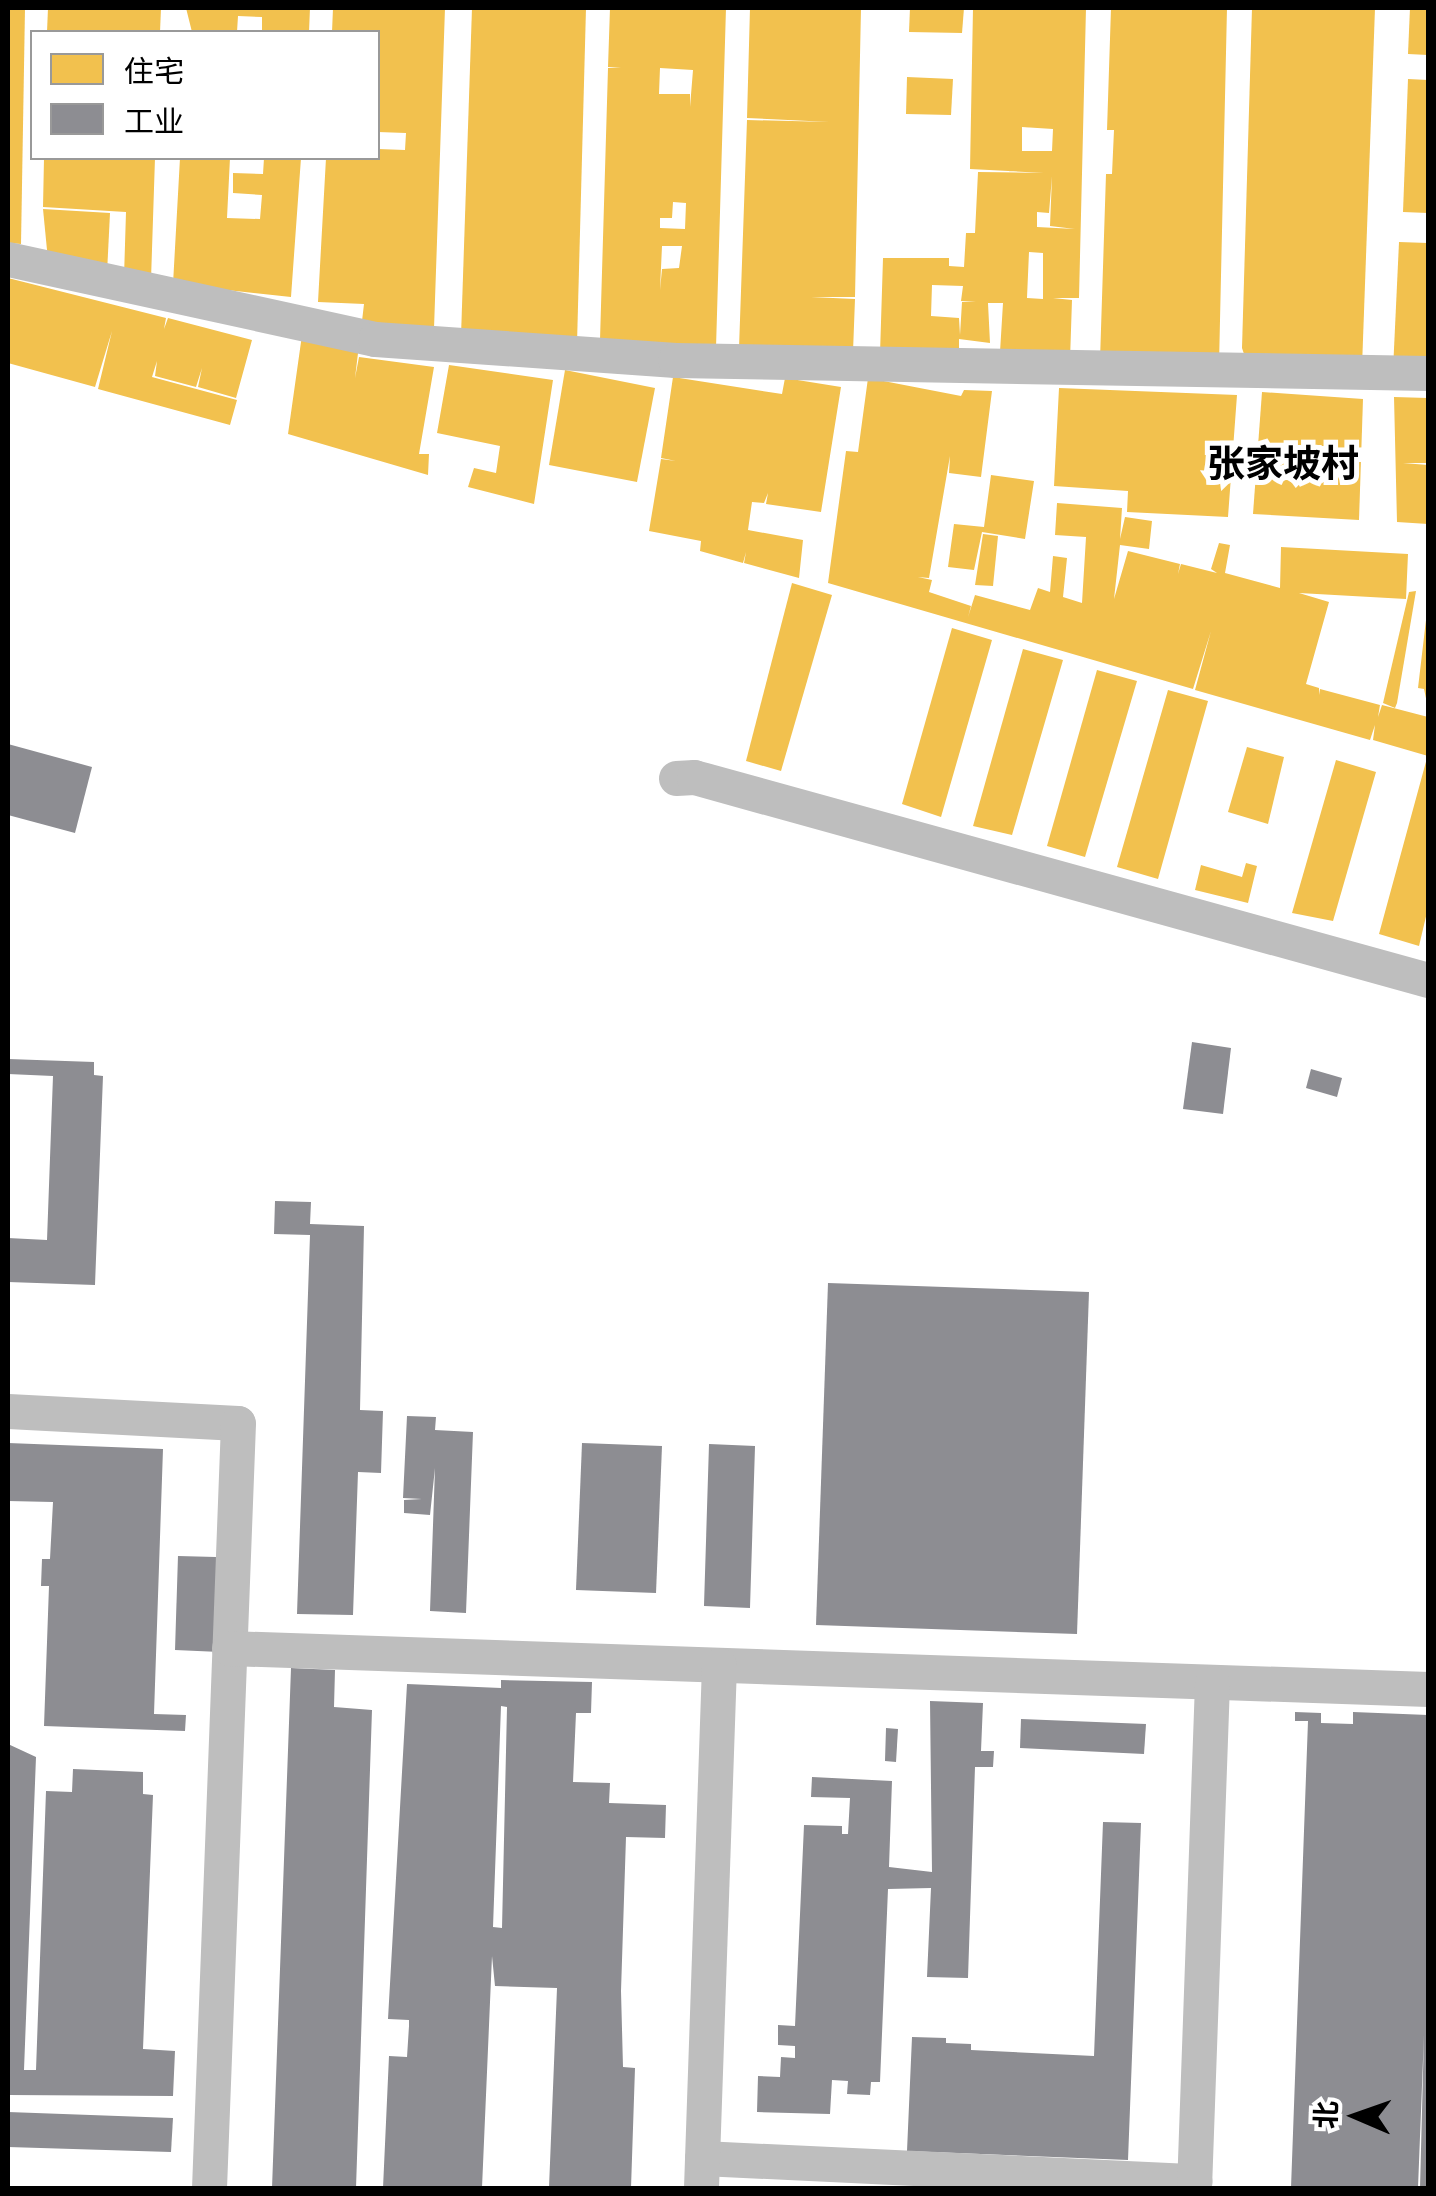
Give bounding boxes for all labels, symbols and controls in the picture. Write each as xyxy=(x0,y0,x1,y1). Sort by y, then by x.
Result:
legend xyxy=(30,30,380,160)
text: 住宅 xyxy=(124,51,184,90)
text: 工业 xyxy=(124,101,184,140)
district label: 张家坡村 xyxy=(1207,440,1359,486)
north arrow xyxy=(1306,2066,1406,2166)
text: 北 xyxy=(1307,2100,1344,2130)

